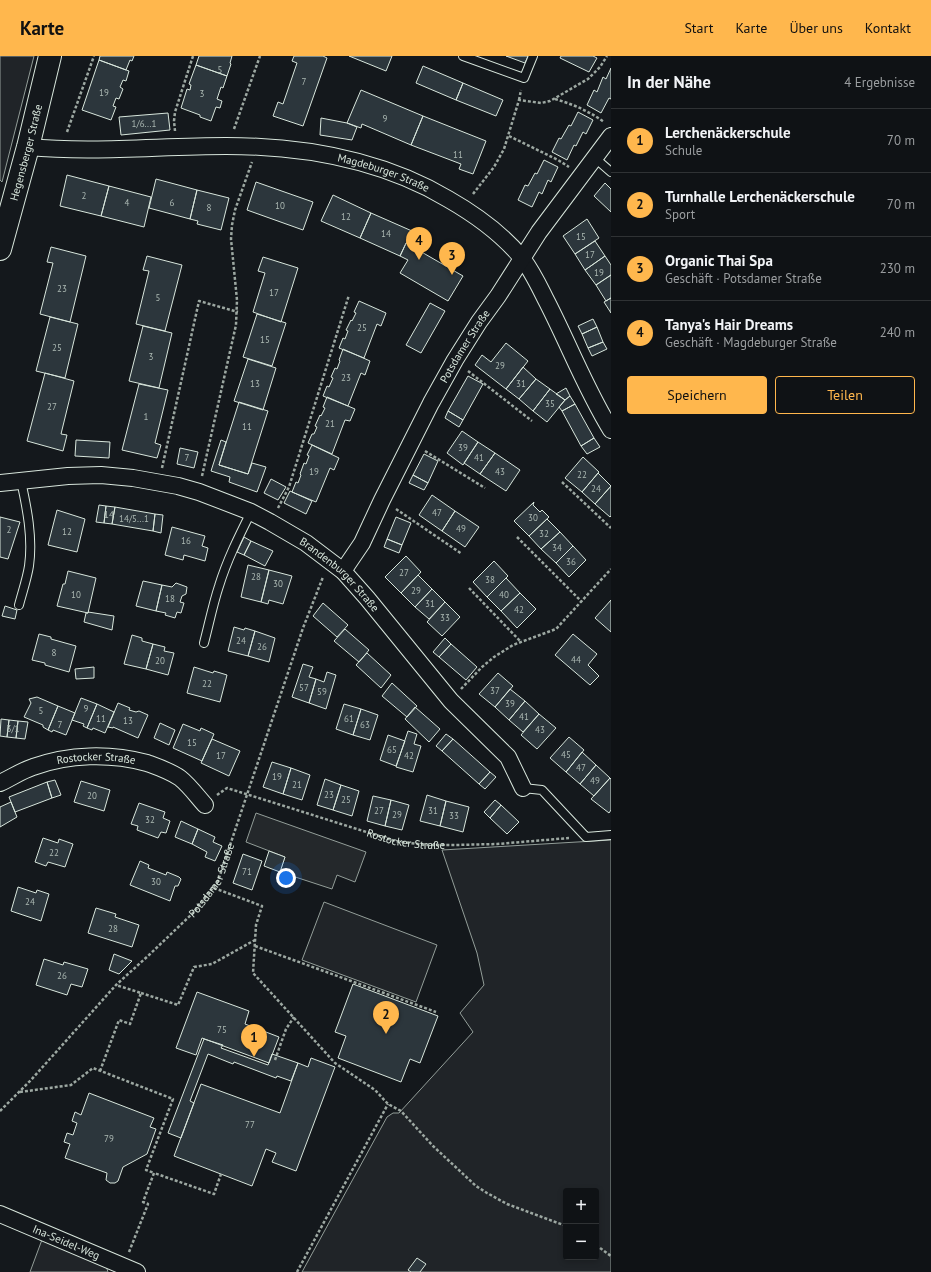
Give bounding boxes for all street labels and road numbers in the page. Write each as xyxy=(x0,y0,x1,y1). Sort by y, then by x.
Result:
street label: Hegensberger Straße xyxy=(7,102,45,202)
street label: Magdeburger Straße xyxy=(336,150,432,195)
street label: Potsdamer Straße xyxy=(437,307,493,385)
street label: Brandenburger Straße xyxy=(297,534,383,615)
street label: Rostocker Straße xyxy=(55,749,137,767)
street label: Rostocker Straße xyxy=(365,826,445,852)
street label: Potsdamer Straße xyxy=(186,841,237,920)
street label: Ina-Seidel-Weg xyxy=(31,1222,102,1263)

